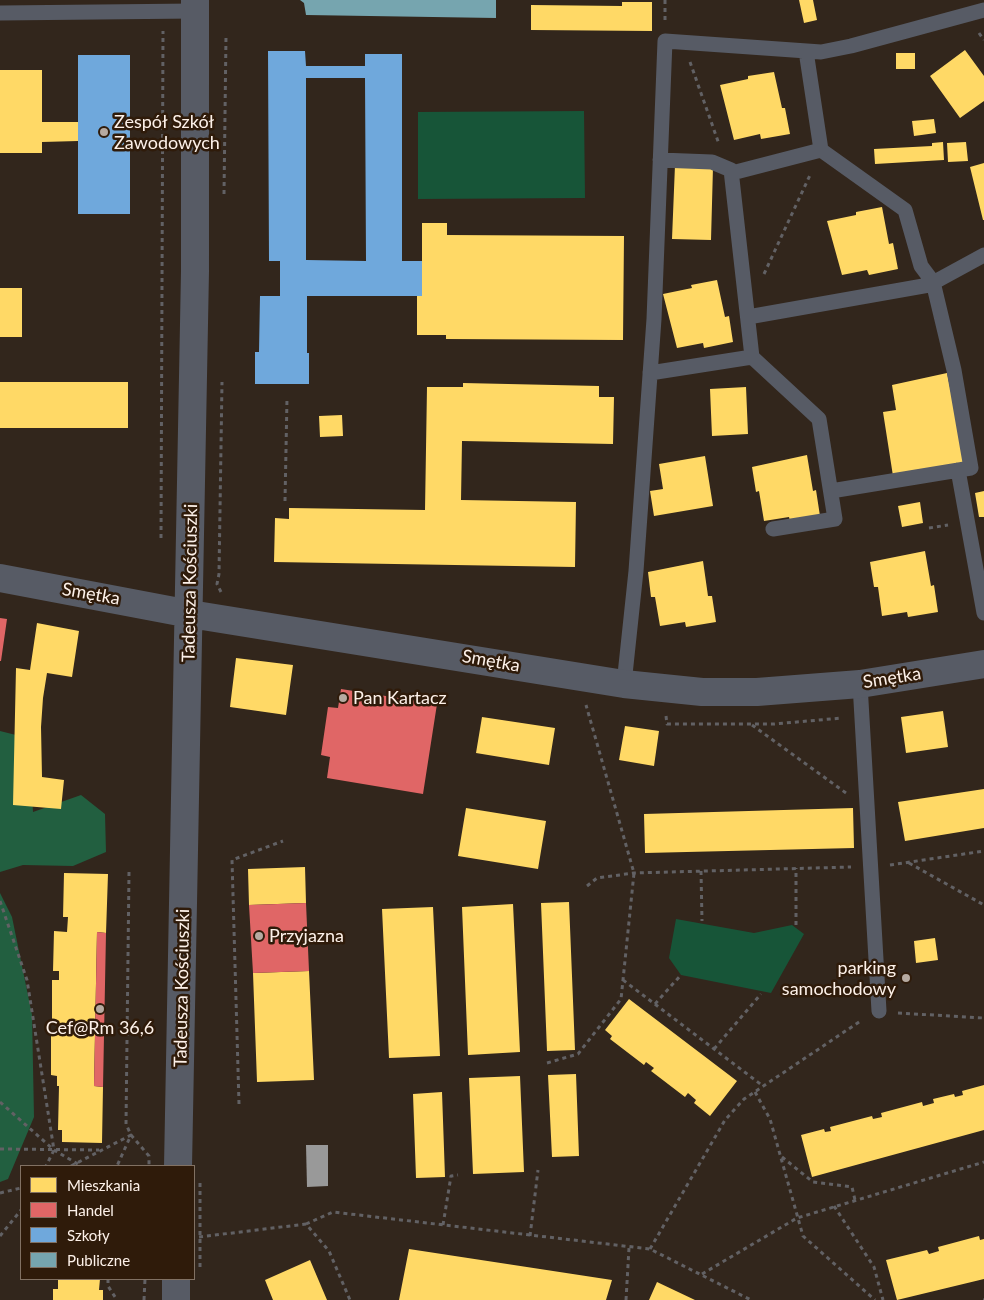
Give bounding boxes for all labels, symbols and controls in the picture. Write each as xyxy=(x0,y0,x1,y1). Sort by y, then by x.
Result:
place label: Zespół Szkół Zawodowych xyxy=(114,111,220,154)
marker: Zespół Szkół Zawodowych xyxy=(98,126,110,138)
street label: Tadeusza Kościuszki xyxy=(178,504,202,662)
street label: Smętka xyxy=(60,578,122,610)
street label: Smętka xyxy=(460,645,522,677)
street label: Smętka xyxy=(861,663,923,693)
place label: Pan Kartacz xyxy=(353,687,447,709)
marker: Pan Kartacz xyxy=(337,692,349,704)
street label: Tadeusza Kościuszki xyxy=(170,909,194,1067)
place label: Przyjazna xyxy=(269,925,344,947)
marker: Przyjazna xyxy=(253,930,265,942)
place label: parking samochodowy xyxy=(782,957,896,1000)
marker: parking samochodowy xyxy=(900,972,912,984)
marker: Cef@Rm 36,6 xyxy=(94,1003,106,1015)
place label: Cef@Rm 36,6 xyxy=(46,1017,154,1039)
legend xyxy=(20,1165,195,1280)
text: Mieszkania xyxy=(67,1176,140,1194)
text: Handel xyxy=(67,1201,114,1219)
text: Szkoły xyxy=(67,1226,110,1244)
text: Publiczne xyxy=(67,1251,130,1269)

